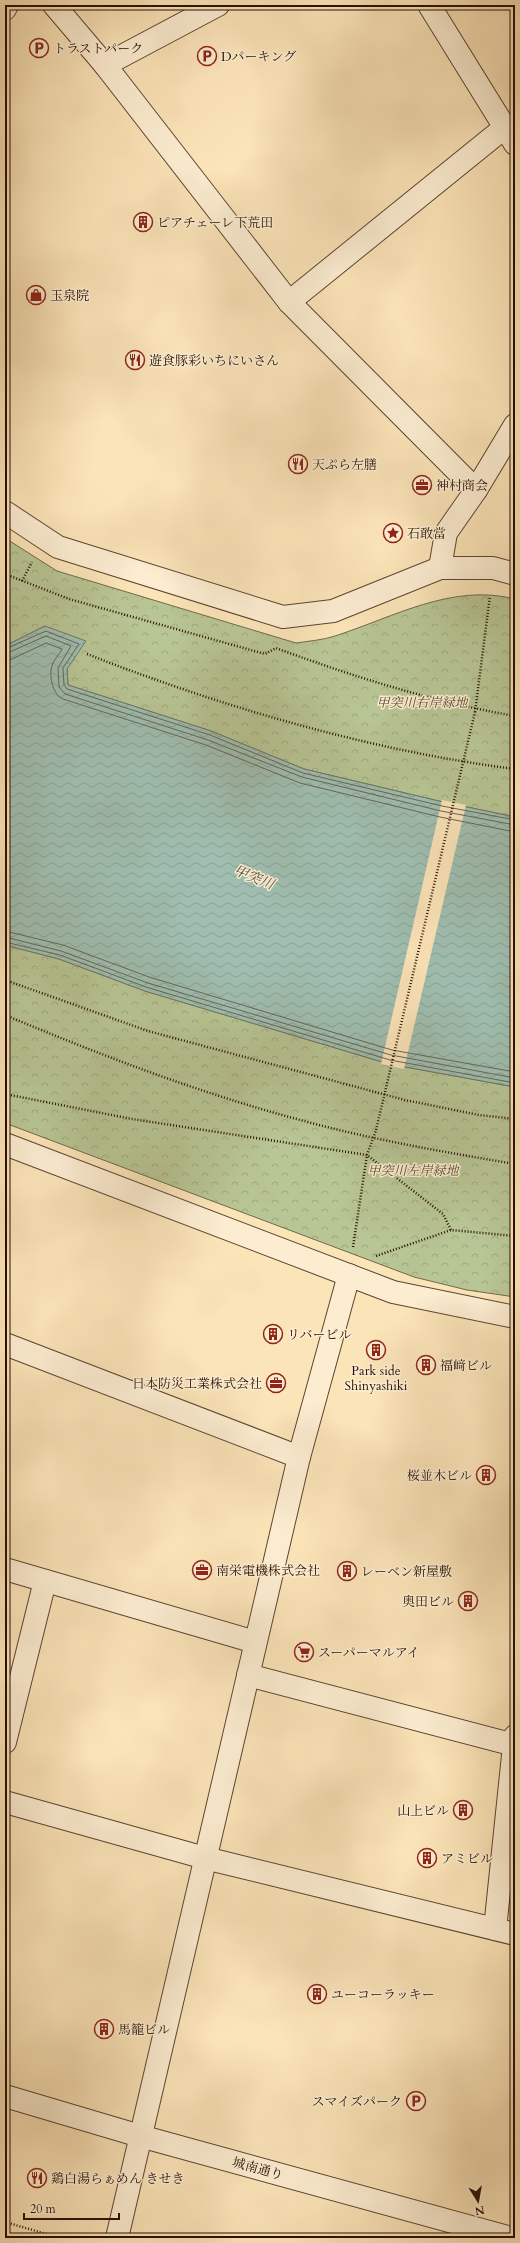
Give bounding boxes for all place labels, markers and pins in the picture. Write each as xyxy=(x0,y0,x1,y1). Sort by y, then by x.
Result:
parking icon: トラストパーク xyxy=(28,37,50,59)
place label: トラストパーク xyxy=(53,40,143,58)
parking icon: Dパーキング xyxy=(196,45,218,67)
place label: Dパーキング xyxy=(221,48,296,66)
building icon: ピアチェーレ下荒田 xyxy=(132,211,154,233)
place label: ピアチェーレ下荒田 xyxy=(157,214,273,232)
shop icon: 玉泉院 xyxy=(25,284,47,306)
place label: 玉泉院 xyxy=(50,287,89,305)
restaurant icon: 遊食豚彩いちにいさん xyxy=(124,349,146,371)
place label: 遊食豚彩いちにいさん xyxy=(149,352,279,370)
restaurant icon: 天ぷら左膳 xyxy=(287,453,309,475)
place label: 天ぷら左膳 xyxy=(312,456,377,474)
office icon: 神村商会 xyxy=(411,474,433,496)
place label: 神村商会 xyxy=(436,477,488,495)
place icon: 石敢當 xyxy=(382,522,404,544)
place label: 石敢當 xyxy=(407,525,446,543)
building icon: リバービル xyxy=(262,1323,284,1345)
place label: リバービル xyxy=(287,1326,352,1344)
building icon: Park side Shinyashiki xyxy=(365,1339,387,1361)
building icon: 福﨑ビル xyxy=(415,1354,437,1376)
place label: 福﨑ビル xyxy=(440,1357,492,1375)
place label: Park side Shinyashiki xyxy=(345,1362,408,1395)
office icon: 日本防災工業株式会社 xyxy=(265,1372,287,1394)
place label: 日本防災工業株式会社 xyxy=(132,1375,262,1393)
building icon: 桜並木ビル xyxy=(475,1464,497,1486)
place label: 桜並木ビル xyxy=(407,1467,472,1485)
office icon: 南栄電機株式会社 xyxy=(191,1559,213,1581)
building icon: レーベン新屋敷 xyxy=(336,1560,358,1582)
place label: 南栄電機株式会社 xyxy=(216,1562,320,1580)
place label: レーベン新屋敷 xyxy=(361,1563,452,1581)
building icon: 奥田ビル xyxy=(457,1590,479,1612)
place label: 奥田ビル xyxy=(402,1593,454,1611)
supermarket icon: スーパーマルアイ xyxy=(293,1641,315,1663)
place label: スーパーマルアイ xyxy=(318,1644,420,1662)
building icon: 山上ビル xyxy=(452,1799,474,1821)
place label: 山上ビル xyxy=(397,1802,449,1820)
building icon: アミビル xyxy=(416,1847,438,1869)
place label: アミビル xyxy=(441,1850,493,1868)
building icon: ユーコーラッキー xyxy=(306,1983,328,2005)
place label: ユーコーラッキー xyxy=(331,1986,435,2004)
building icon: 馬籠ビル xyxy=(93,2018,115,2040)
place label: 馬籠ビル xyxy=(118,2021,170,2039)
parking icon: スマイズパーク xyxy=(405,2090,427,2112)
place label: スマイズパーク xyxy=(312,2093,402,2111)
restaurant icon: 鶏白湯らぁめん きせき xyxy=(26,2167,48,2189)
place label: 鶏白湯らぁめん きせき xyxy=(51,2170,185,2188)

